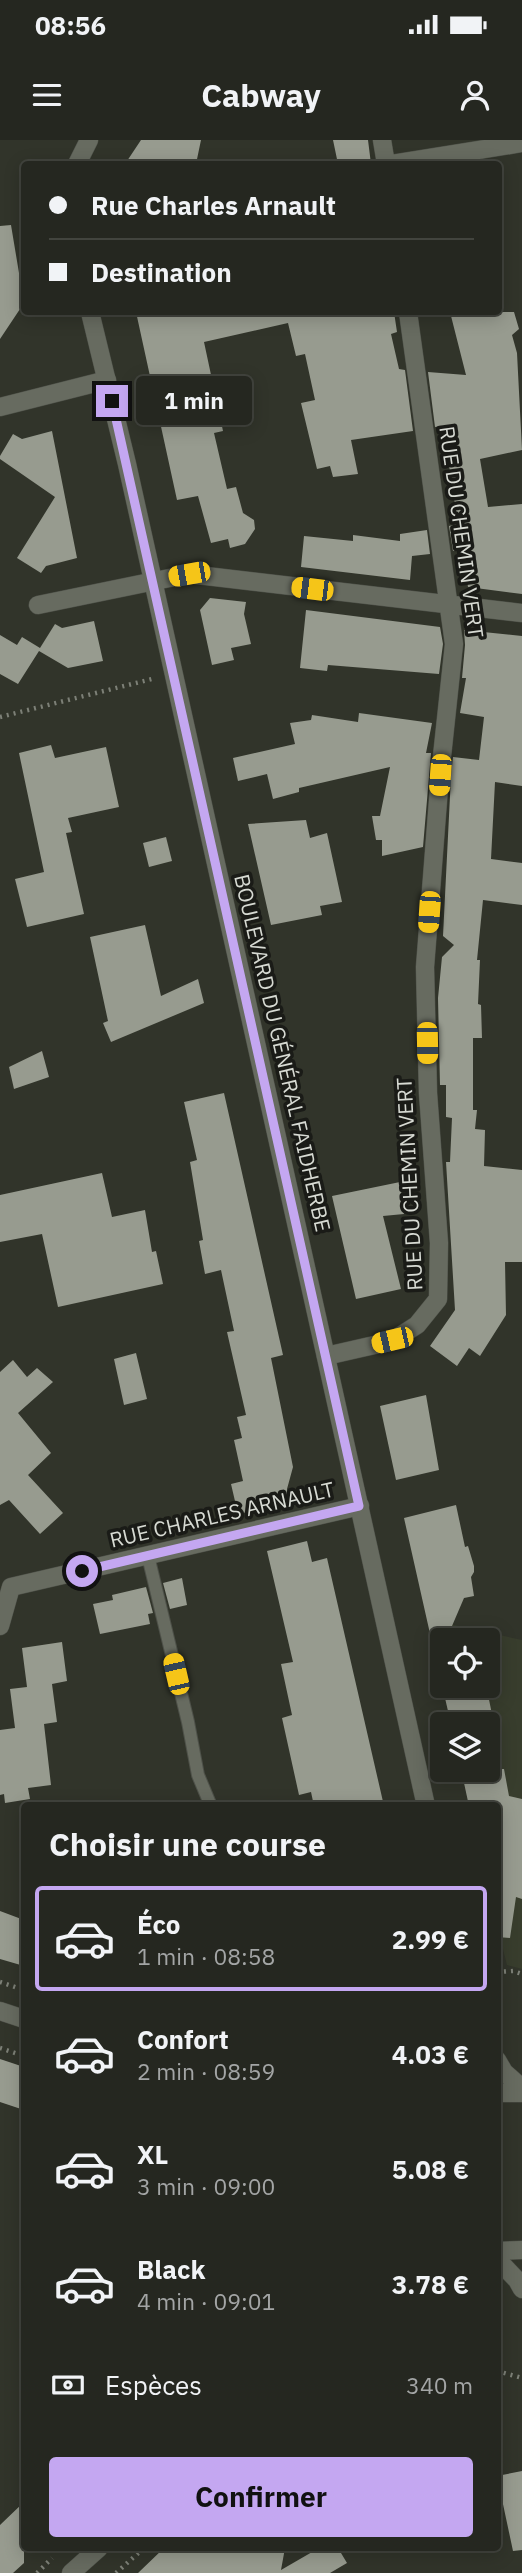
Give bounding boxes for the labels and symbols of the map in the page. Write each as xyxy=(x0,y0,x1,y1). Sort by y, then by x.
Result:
callout: 1 min xyxy=(136,376,252,426)
route end xyxy=(96,385,128,417)
street label: RUE DU CHEMIN VERT xyxy=(433,424,491,639)
car xyxy=(167,560,212,588)
car xyxy=(290,576,335,602)
car xyxy=(429,753,452,797)
street label: BOULEVARD DU GÉNÉRAL FAIDHERBE xyxy=(228,871,338,1234)
car xyxy=(418,890,441,934)
car xyxy=(417,1022,438,1064)
street label: RUE DU CHEMIN VERT xyxy=(389,1077,429,1291)
car xyxy=(370,1325,415,1355)
street label: RUE CHARLES ARNAULT xyxy=(107,1475,337,1553)
route start xyxy=(66,1555,98,1587)
car xyxy=(162,1651,191,1697)

